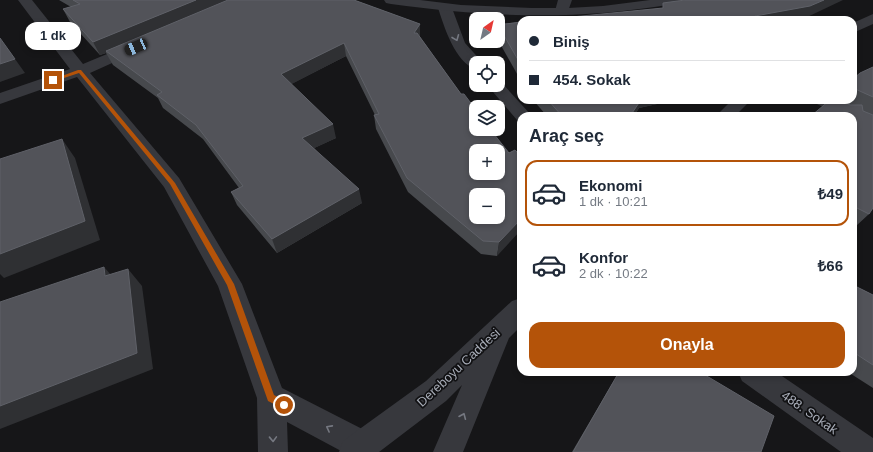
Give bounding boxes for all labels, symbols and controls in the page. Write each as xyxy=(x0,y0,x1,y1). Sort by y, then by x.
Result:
north arrow xyxy=(469,12,505,48)
map controls xyxy=(469,12,505,224)
callout: 1 dk xyxy=(25,22,81,50)
text: 1 dk xyxy=(40,28,66,43)
text: Biniş xyxy=(553,33,590,50)
one-way arrow xyxy=(452,35,460,42)
car xyxy=(123,37,149,57)
button: locate xyxy=(469,56,505,92)
route end xyxy=(44,71,62,89)
text: 454. Sokak xyxy=(553,71,631,88)
button: layers xyxy=(469,100,505,136)
text: Araç seç xyxy=(529,126,604,146)
button: + xyxy=(469,144,505,180)
icon: car xyxy=(531,175,567,211)
text: Ekonomi xyxy=(579,177,642,194)
text: ₺49 xyxy=(818,185,843,202)
button: − xyxy=(469,188,505,224)
text: 1 dk · 10:21 xyxy=(579,194,648,209)
icon: car xyxy=(531,247,567,283)
text: Konfor xyxy=(579,249,628,266)
text: ₺66 xyxy=(818,257,843,274)
text: 2 dk · 10:22 xyxy=(579,266,648,281)
button: Onayla xyxy=(529,322,845,368)
street label: Dereboyu Caddesi xyxy=(414,325,503,410)
street label: 488. Sokak xyxy=(779,388,841,437)
route start xyxy=(275,396,293,414)
one-way arrow xyxy=(458,413,466,421)
one-way arrow xyxy=(325,425,333,433)
one-way arrow xyxy=(268,436,277,442)

